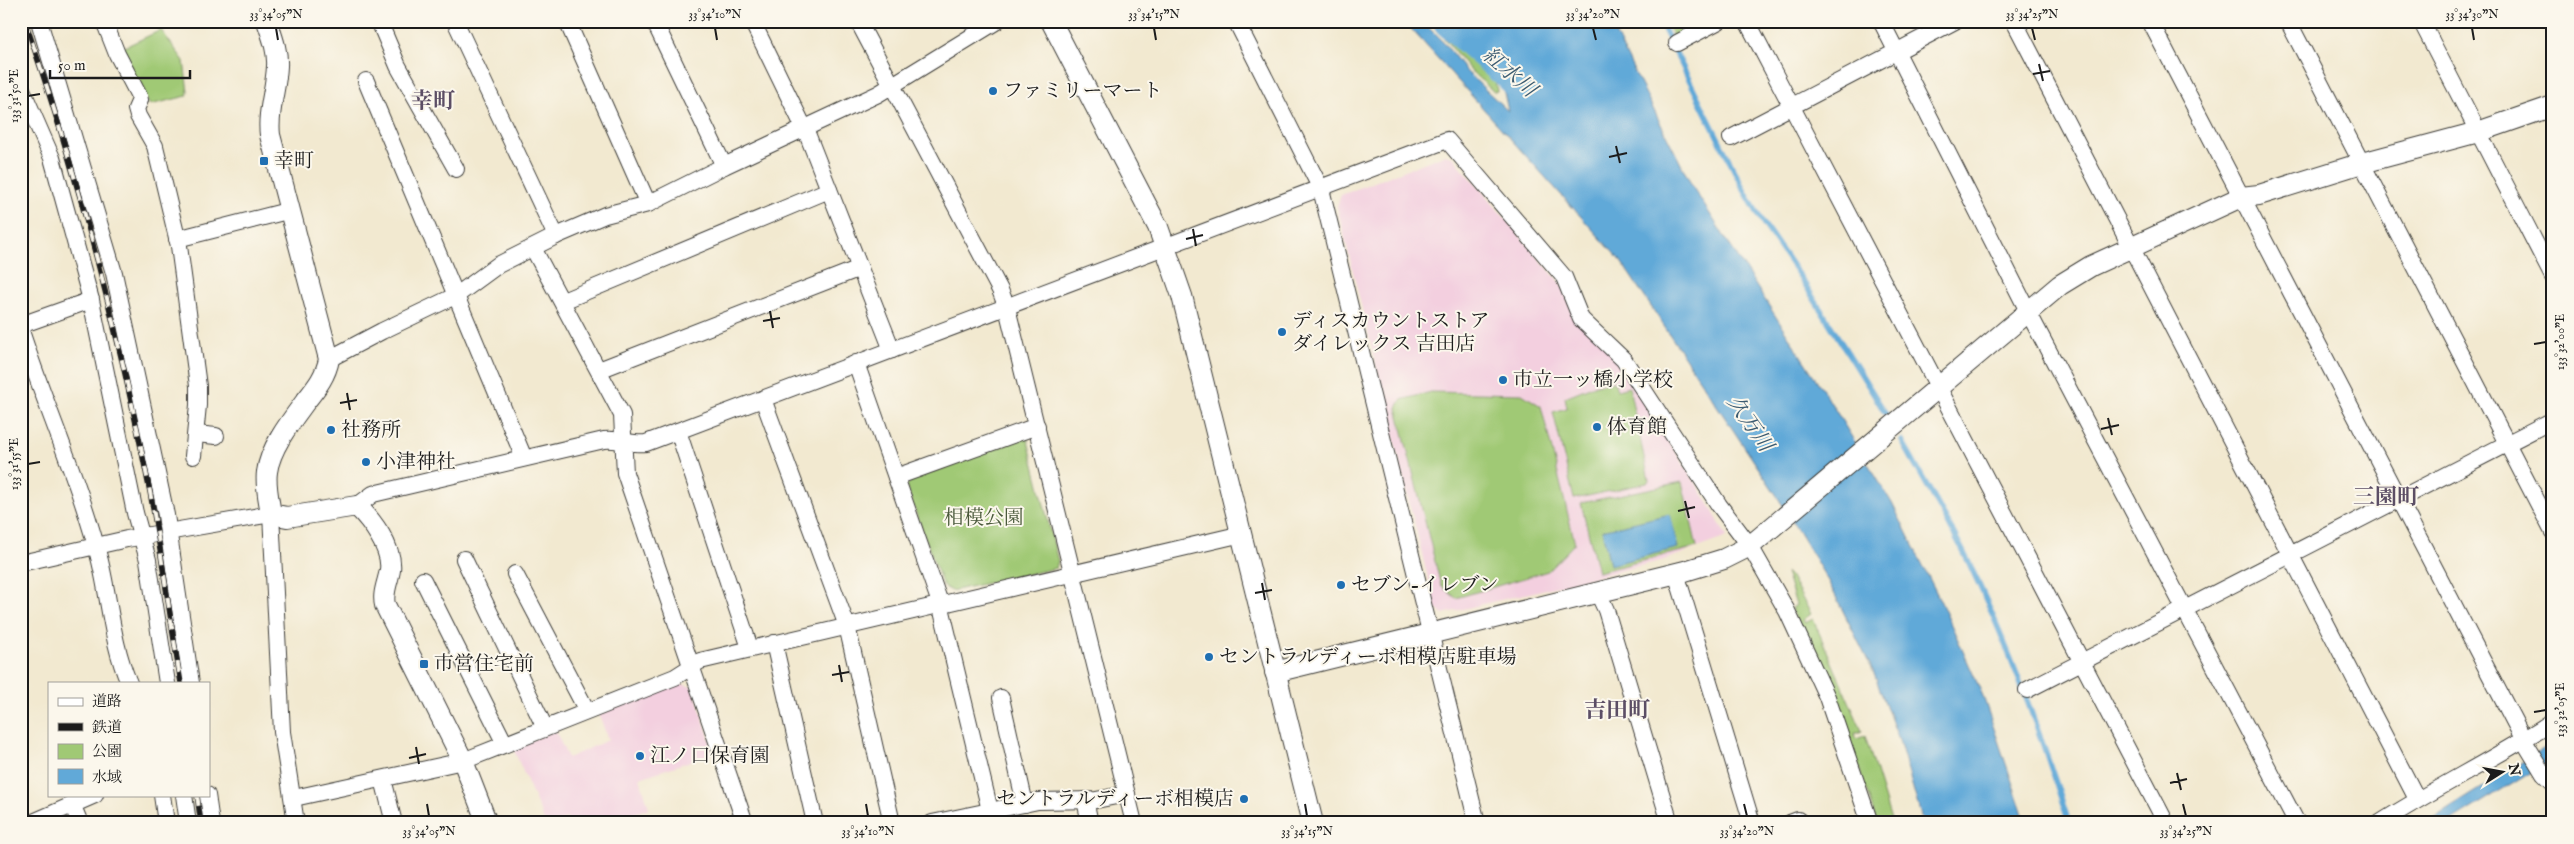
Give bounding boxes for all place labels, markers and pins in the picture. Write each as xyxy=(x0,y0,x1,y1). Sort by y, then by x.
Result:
place label: ファミリーマート xyxy=(1003,79,1163,104)
marker: ファミリーマート xyxy=(987,85,999,97)
place label: 幸町 xyxy=(274,149,314,174)
marker: 幸町 xyxy=(258,155,270,167)
place label: ディスカウントストア ダイレックス 吉田店 xyxy=(1292,309,1490,357)
marker: ディスカウントストア ダイレックス 吉田店 xyxy=(1276,326,1288,338)
place label: 市立一ッ橋小学校 xyxy=(1513,368,1673,393)
marker: 市立一ッ橋小学校 xyxy=(1497,374,1509,386)
place label: 体育館 xyxy=(1607,415,1667,440)
place label: 社務所 xyxy=(341,418,401,443)
marker: 体育館 xyxy=(1591,421,1603,433)
marker: 社務所 xyxy=(325,424,337,436)
place label: 小津神社 xyxy=(376,450,456,475)
marker: 小津神社 xyxy=(360,456,372,468)
place label: セブン-イレブン xyxy=(1351,573,1499,598)
marker: セブン-イレブン xyxy=(1335,579,1347,591)
place label: セントラルディーボ相模店駐車場 xyxy=(1219,645,1517,670)
marker: セントラルディーボ相模店駐車場 xyxy=(1203,651,1215,663)
place label: 市営住宅前 xyxy=(434,652,534,677)
marker: 市営住宅前 xyxy=(418,658,430,670)
place label: 江ノ口保育園 xyxy=(650,744,770,769)
marker: 江ノ口保育園 xyxy=(634,750,646,762)
place label: セントラルディーボ相模店 xyxy=(996,787,1234,812)
marker: セントラルディーボ相模店 xyxy=(1238,793,1250,805)

